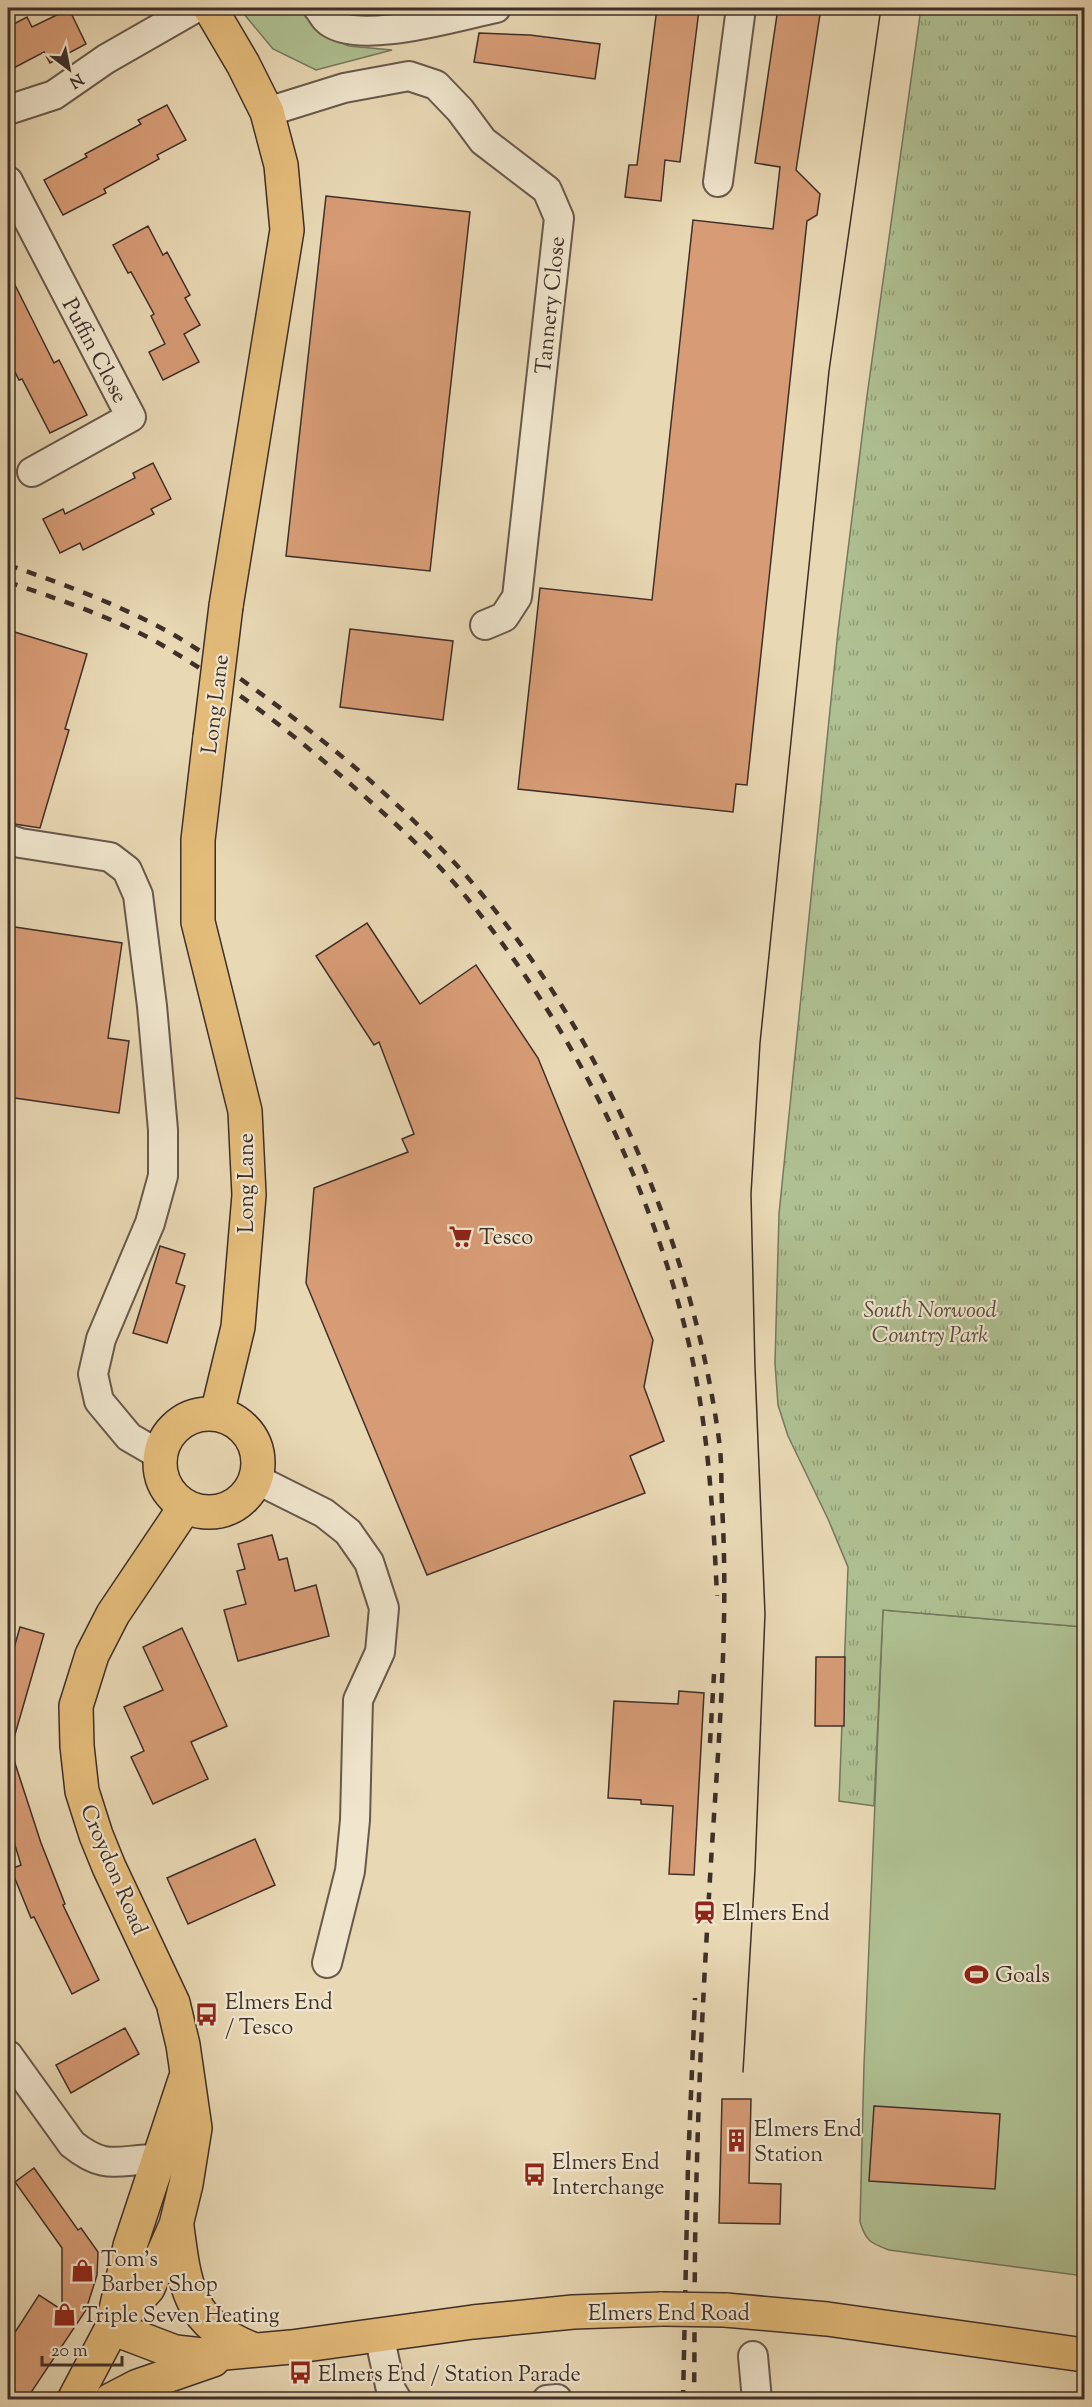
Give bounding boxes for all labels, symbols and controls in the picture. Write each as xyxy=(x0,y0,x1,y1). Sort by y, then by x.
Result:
north arrow xyxy=(39,39,99,99)
text: N xyxy=(64,66,87,93)
street label: Tannery Close xyxy=(529,235,575,376)
street label: Puffin Close xyxy=(52,293,134,410)
street label: Long Lane xyxy=(195,653,239,756)
street label: Long Lane xyxy=(232,1133,264,1233)
supermarket icon: Tesco xyxy=(448,1223,474,1249)
place label: Tesco xyxy=(479,1223,533,1255)
park label: South Norwood Country Park xyxy=(863,1296,997,1353)
street label: Croydon Road xyxy=(70,1800,154,1940)
station icon: Elmers End xyxy=(691,1899,717,1925)
place label: Elmers End xyxy=(722,1899,830,1931)
sports icon: Goals xyxy=(964,1961,990,1987)
place label: Goals xyxy=(995,1961,1050,1993)
place label: Elmers End / Tesco xyxy=(225,1988,333,2045)
bus stop icon: Elmers End / Tesco xyxy=(194,2001,220,2027)
place label: Elmers End Station xyxy=(754,2115,862,2172)
building icon: Elmers End Station xyxy=(723,2128,749,2154)
place label: Elmers End Interchange xyxy=(552,2148,665,2205)
bus stop icon: Elmers End Interchange xyxy=(521,2161,547,2187)
place label: Tom's Barber Shop xyxy=(101,2245,218,2302)
shop icon: Tom's Barber Shop xyxy=(70,2258,96,2284)
street label: Elmers End Road xyxy=(588,2299,750,2331)
shop icon: Triple Seven Heating xyxy=(51,2301,77,2327)
place label: Triple Seven Heating xyxy=(82,2301,280,2333)
scale bar xyxy=(42,2329,122,2367)
text: 20 m xyxy=(51,2339,88,2365)
bus stop icon: Elmers End / Station Parade xyxy=(287,2360,313,2386)
place label: Elmers End / Station Parade xyxy=(318,2360,581,2392)

